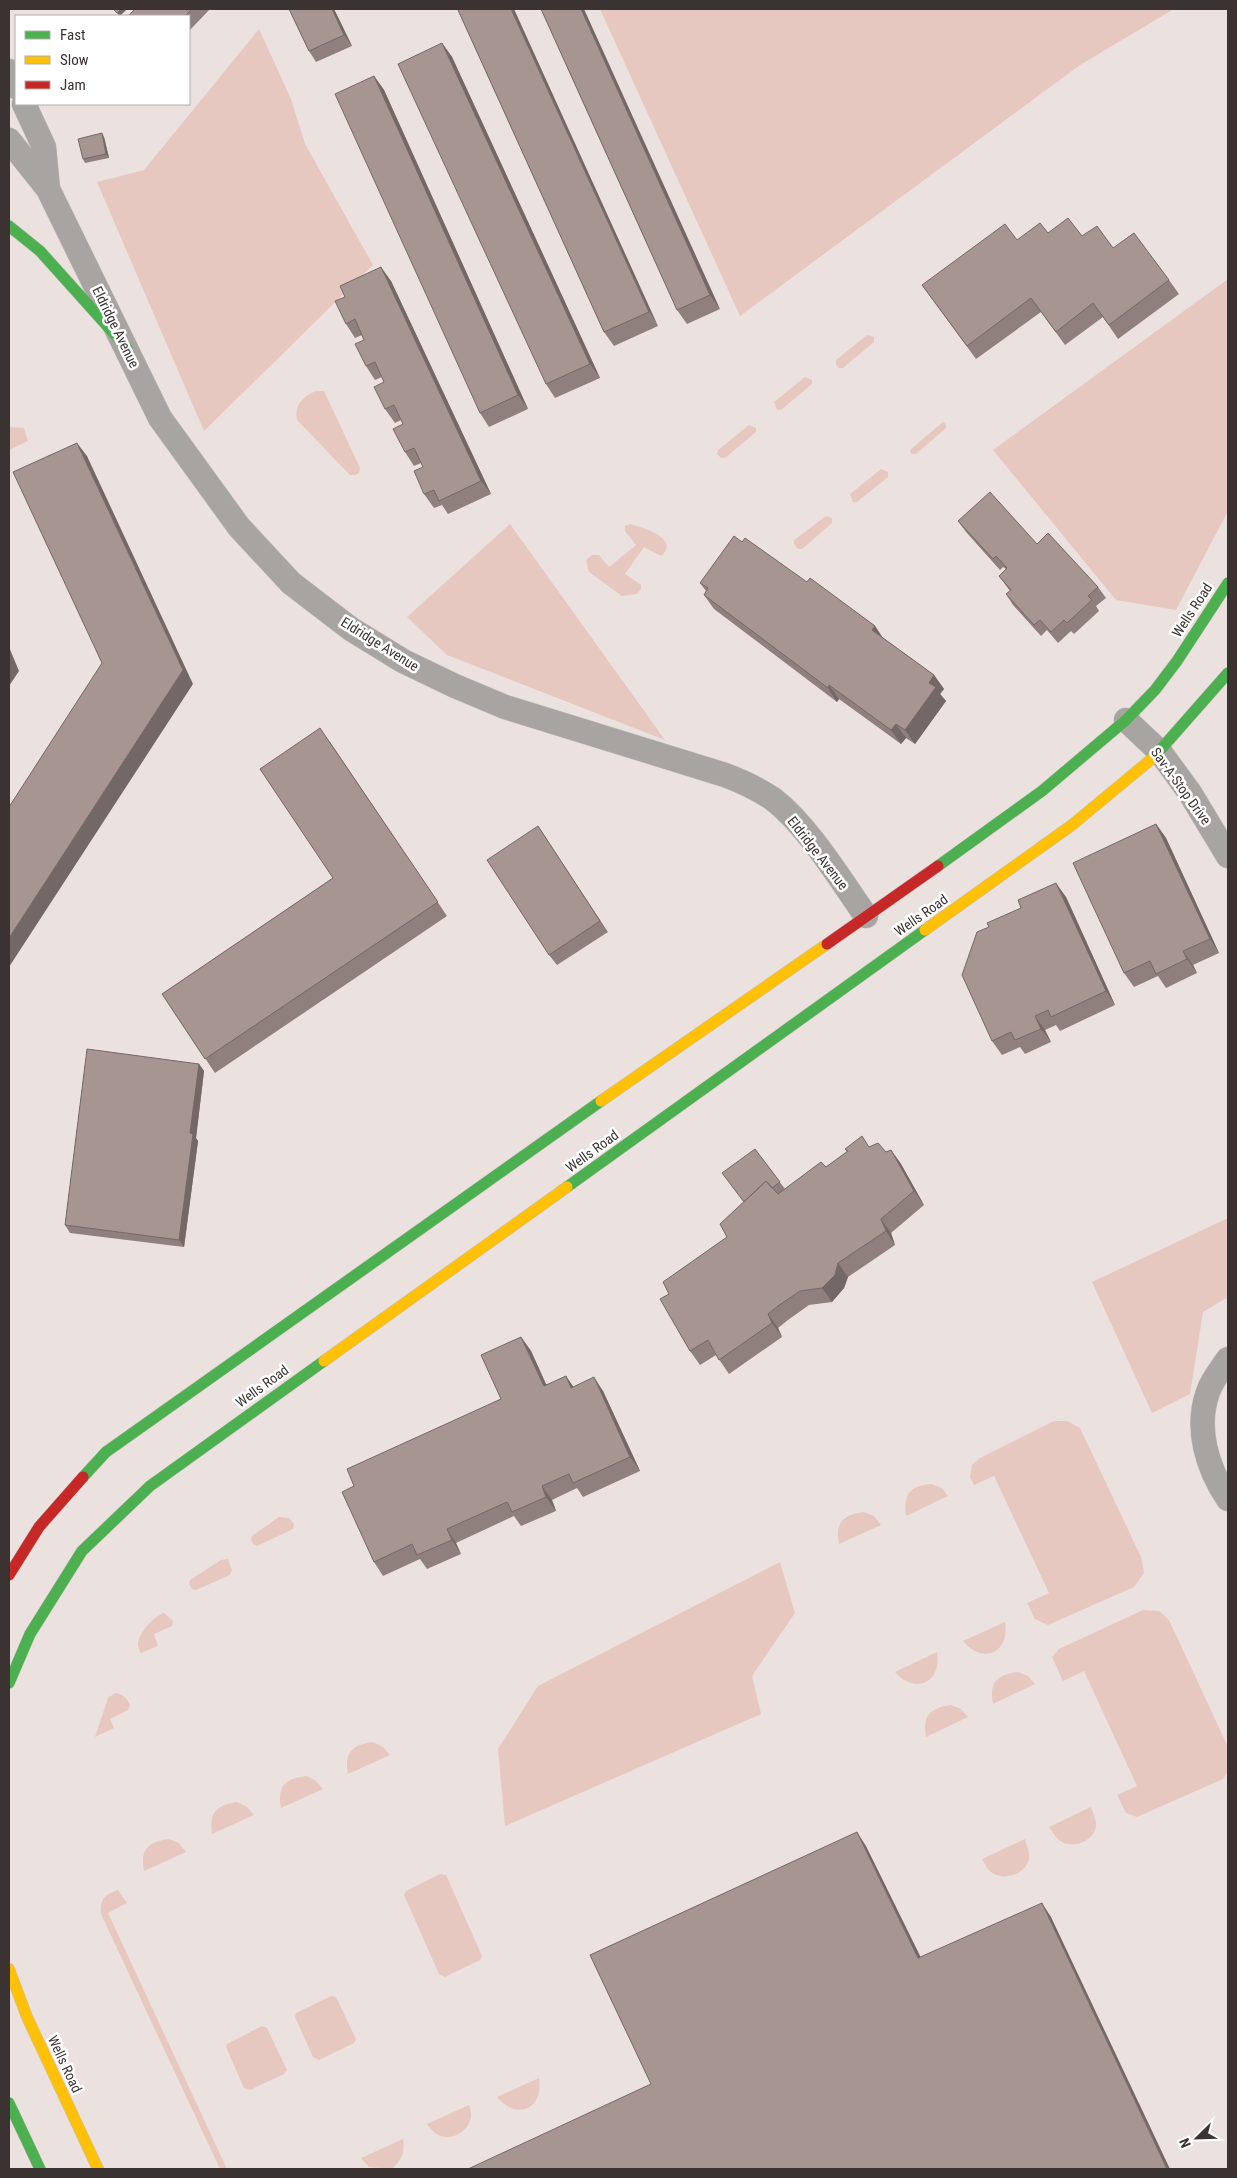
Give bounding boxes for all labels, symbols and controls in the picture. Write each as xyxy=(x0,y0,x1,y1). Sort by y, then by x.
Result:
legend xyxy=(15,15,190,105)
text: Fast xyxy=(60,26,85,44)
text: Slow xyxy=(60,51,89,69)
text: Jam xyxy=(60,76,86,94)
street label: Eldridge Avenue xyxy=(89,284,143,371)
street label: Wells Road xyxy=(1169,580,1215,640)
street label: Eldridge Avenue xyxy=(338,614,422,674)
street label: Sav-A-Stop Drive xyxy=(1148,744,1215,828)
street label: Eldridge Avenue xyxy=(784,813,852,893)
street label: Wells Road xyxy=(891,891,951,939)
street label: Wells Road xyxy=(563,1127,621,1175)
street label: Wells Road xyxy=(233,1362,291,1410)
street label: Wells Road xyxy=(45,2033,85,2095)
north arrow xyxy=(1172,2113,1222,2163)
text: N xyxy=(1176,2136,1194,2150)

